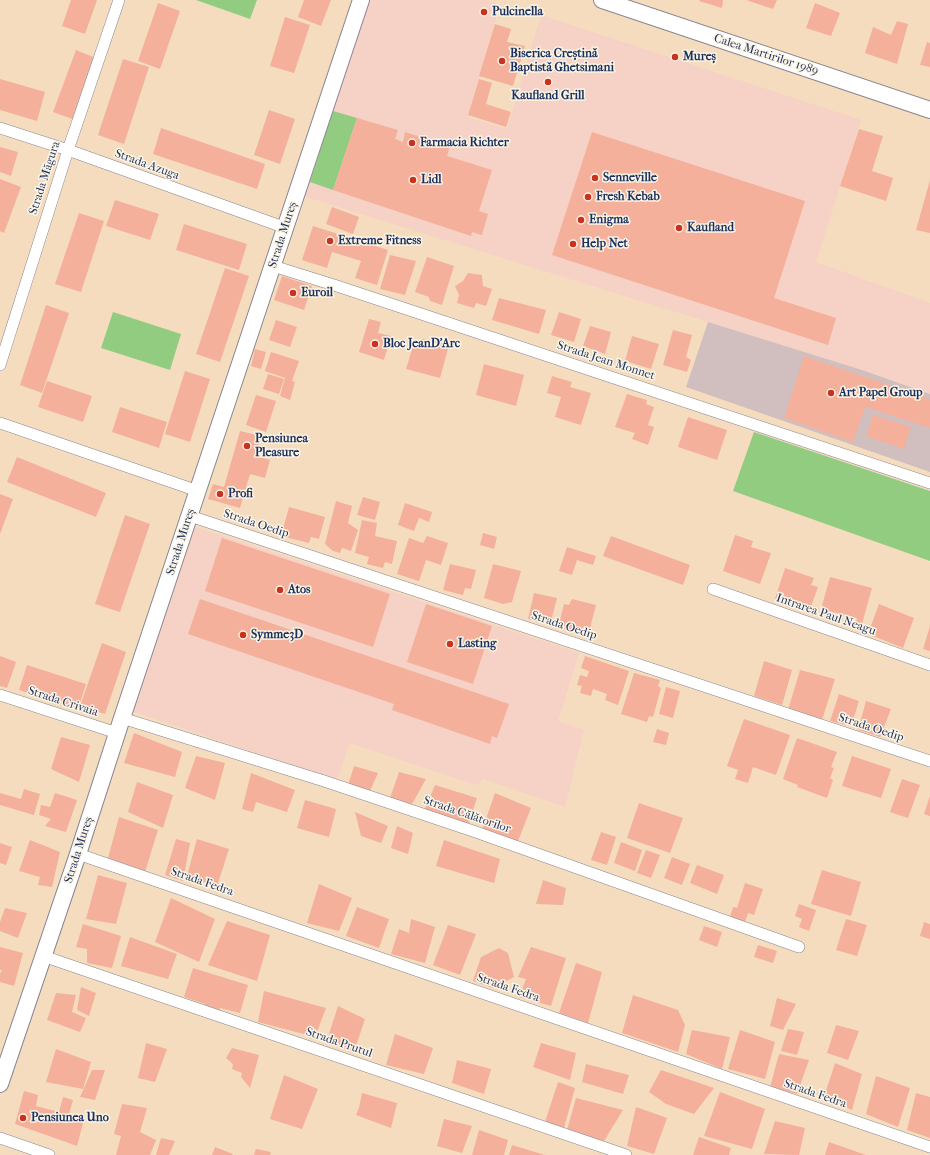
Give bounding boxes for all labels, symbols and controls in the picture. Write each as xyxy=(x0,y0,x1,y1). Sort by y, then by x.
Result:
place label: Pulcinella xyxy=(492,5,543,19)
marker: Pulcinella xyxy=(479,7,489,17)
street label: Calea Martirilor 1989 xyxy=(712,31,820,79)
place label: Biserica Creștină Baptistă Ghetsimani xyxy=(510,47,614,75)
place label: Mureș xyxy=(683,50,716,64)
marker: Mureș xyxy=(670,52,680,62)
marker: Biserica Creștină Baptistă Ghetsimani xyxy=(497,56,507,66)
marker: Kaufland Grill xyxy=(543,77,553,87)
place label: Kaufland Grill xyxy=(511,89,585,103)
place label: Farmacia Richter xyxy=(420,136,509,150)
marker: Farmacia Richter xyxy=(407,138,417,148)
street label: Strada Măgura xyxy=(26,139,64,217)
street label: Strada Azuga xyxy=(113,147,181,183)
place label: Senneville xyxy=(603,171,657,185)
place label: Lidl xyxy=(421,173,442,187)
marker: Senneville xyxy=(590,173,600,183)
marker: Lidl xyxy=(408,175,418,185)
place label: Fresh Kebab xyxy=(596,190,660,204)
marker: Fresh Kebab xyxy=(583,192,593,202)
street label: Strada Mureș xyxy=(266,200,300,270)
place label: Enigma xyxy=(589,213,629,227)
marker: Enigma xyxy=(576,215,586,225)
place label: Kaufland xyxy=(687,221,734,235)
marker: Kaufland xyxy=(674,223,684,233)
place label: Extreme Fitness xyxy=(338,234,421,248)
marker: Extreme Fitness xyxy=(325,236,335,246)
place label: Help Net xyxy=(581,237,628,251)
marker: Help Net xyxy=(568,239,578,249)
place label: Euroil xyxy=(301,286,333,300)
marker: Euroil xyxy=(288,288,298,298)
place label: Bloc JeanD'Arc xyxy=(383,337,460,351)
street label: Strada Jean Monnet xyxy=(555,338,657,384)
marker: Bloc JeanD'Arc xyxy=(370,339,380,349)
place label: Art Papel Group xyxy=(839,386,923,400)
marker: Art Papel Group xyxy=(826,388,836,398)
place label: Pensiunea Pleasure xyxy=(255,432,308,460)
marker: Pensiunea Pleasure xyxy=(242,441,252,451)
place label: Profi xyxy=(228,487,253,501)
marker: Profi xyxy=(215,489,225,499)
street label: Strada Mureș xyxy=(164,507,198,577)
street label: Strada Oedip xyxy=(222,507,290,541)
place label: Atos xyxy=(288,583,310,597)
marker: Atos xyxy=(275,585,285,595)
street label: Intrarea Paul Neagu xyxy=(774,591,878,639)
street label: Strada Oedip xyxy=(530,609,598,643)
place label: Symme3D xyxy=(251,628,303,642)
marker: Symme3D xyxy=(238,630,248,640)
place label: Lasting xyxy=(458,637,496,651)
marker: Lasting xyxy=(445,639,455,649)
street label: Strada Crivaia xyxy=(26,684,100,720)
street label: Strada Oedip xyxy=(837,711,905,745)
street label: Strada Călătorilor xyxy=(421,793,513,837)
street label: Strada Mureș xyxy=(62,815,96,885)
street label: Strada Fedra xyxy=(169,865,235,899)
street label: Strada Fedra xyxy=(475,971,541,1005)
street label: Strada Prutul xyxy=(304,1025,374,1061)
street label: Strada Fedra xyxy=(782,1077,848,1111)
place label: Pensiunea Uno xyxy=(31,1111,109,1125)
marker: Pensiunea Uno xyxy=(18,1113,28,1123)

